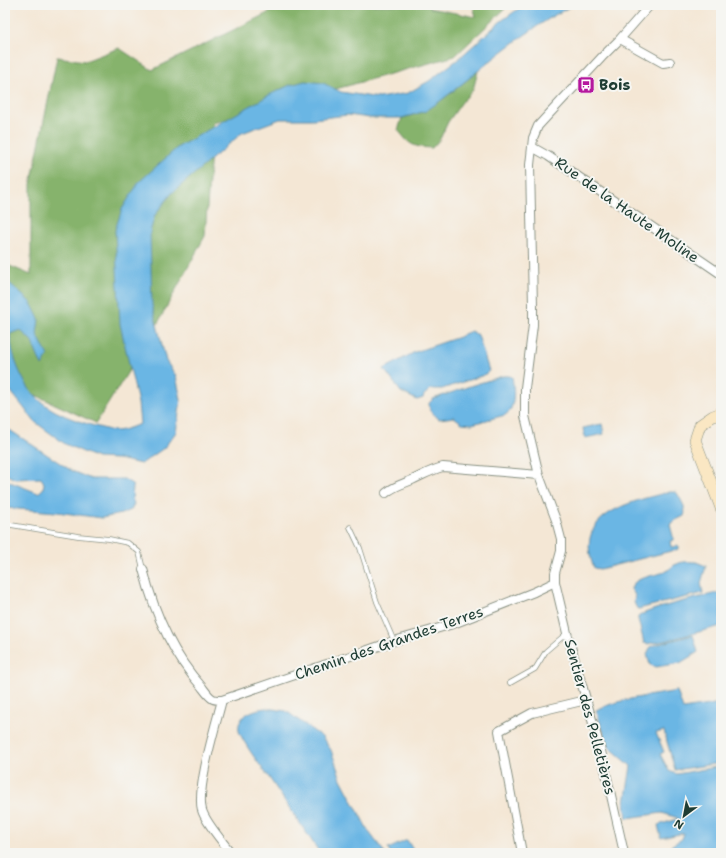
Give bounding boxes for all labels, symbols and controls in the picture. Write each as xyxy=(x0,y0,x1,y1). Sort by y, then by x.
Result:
bus stop icon: Bois xyxy=(576,75,596,95)
place label: Bois xyxy=(599,75,630,95)
street label: Rue de la Haute Moline xyxy=(551,153,703,267)
street label: Chemin des Grandes Terres xyxy=(292,601,486,685)
street label: Sentier des Pelletières xyxy=(560,637,620,797)
north arrow xyxy=(664,796,704,836)
text: N xyxy=(671,815,687,833)

